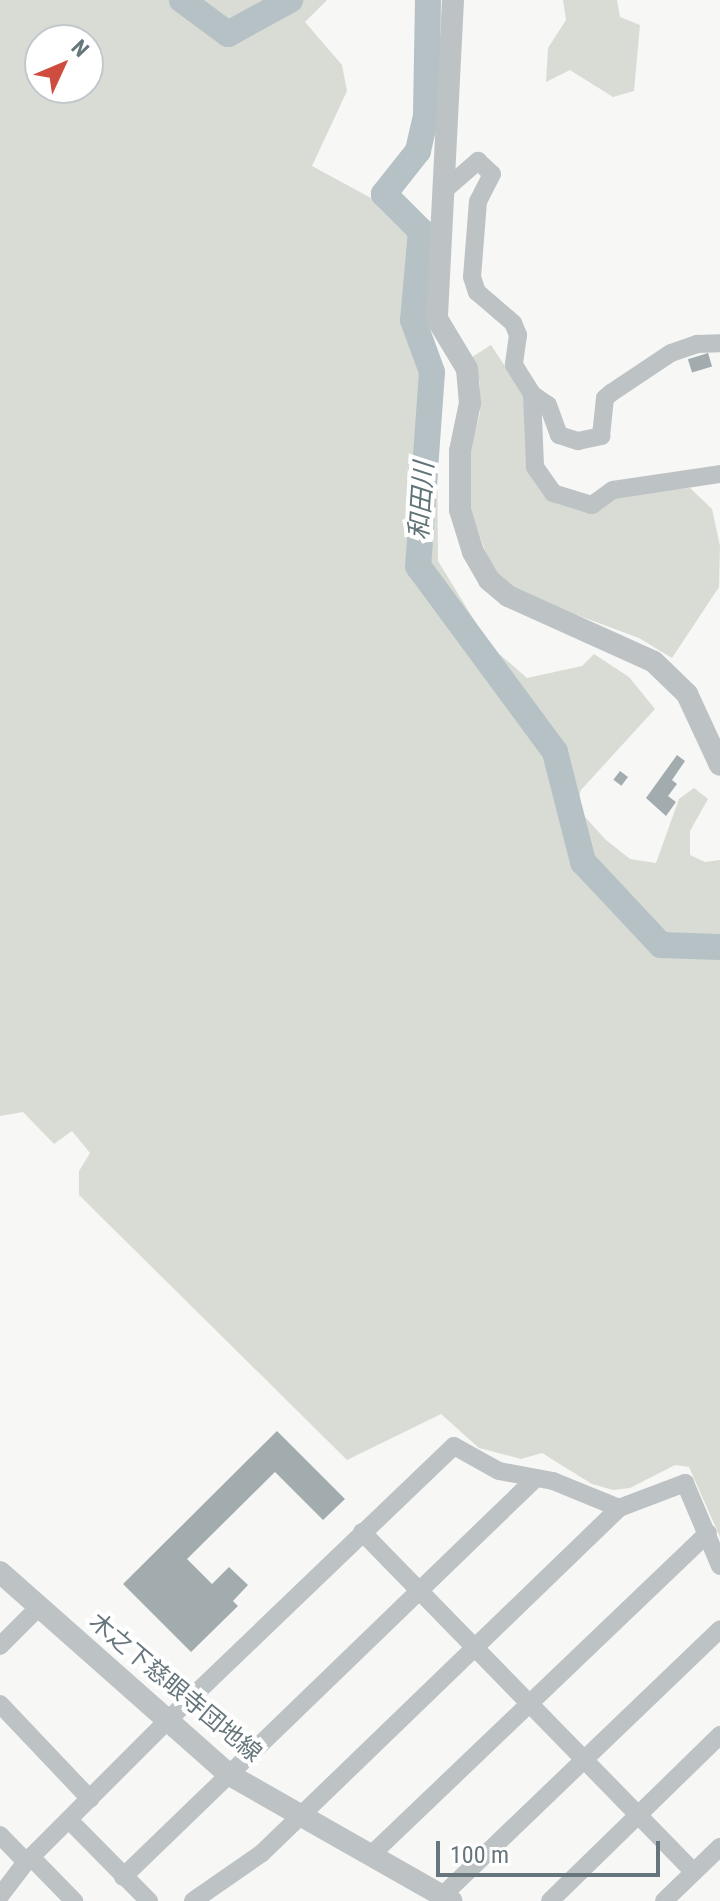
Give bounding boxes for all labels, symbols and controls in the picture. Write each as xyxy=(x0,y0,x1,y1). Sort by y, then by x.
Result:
north arrow xyxy=(24,24,104,104)
text: N xyxy=(67,35,94,62)
water label: 和田川 xyxy=(404,461,440,541)
street label: 木之下慈眼寺団地線 xyxy=(83,1608,267,1768)
scale bar xyxy=(440,1825,664,1875)
text: 100 m xyxy=(450,1841,509,1869)

